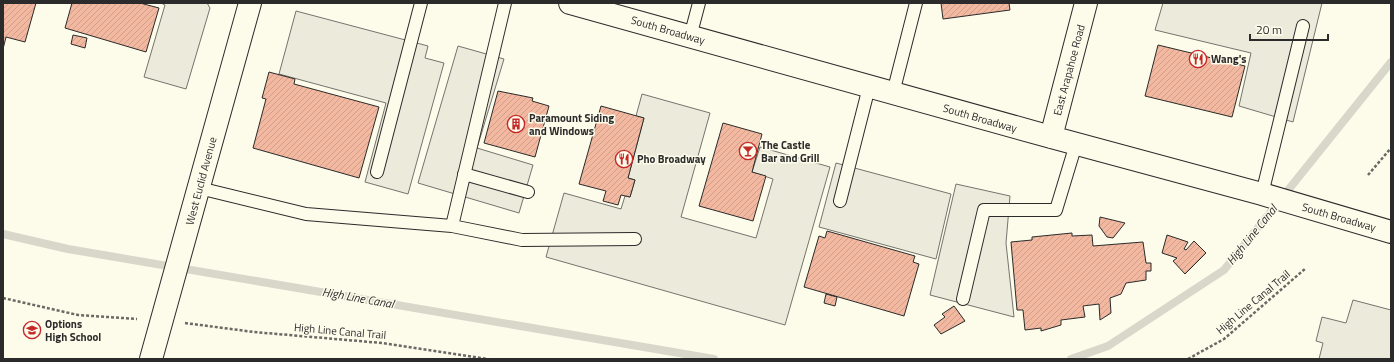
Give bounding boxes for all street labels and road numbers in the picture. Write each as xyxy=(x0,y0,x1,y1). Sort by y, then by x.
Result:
street label: South Broadway xyxy=(629,12,708,48)
street label: East Arapahoe Road xyxy=(1049,23,1089,117)
street label: South Broadway xyxy=(941,100,1020,136)
street label: West Euclid Avenue xyxy=(182,135,221,227)
street label: South Broadway xyxy=(1300,199,1379,235)
street label: High Line Canal Trail xyxy=(1212,266,1294,338)
street label: High Line Canal Trail xyxy=(293,319,387,343)

